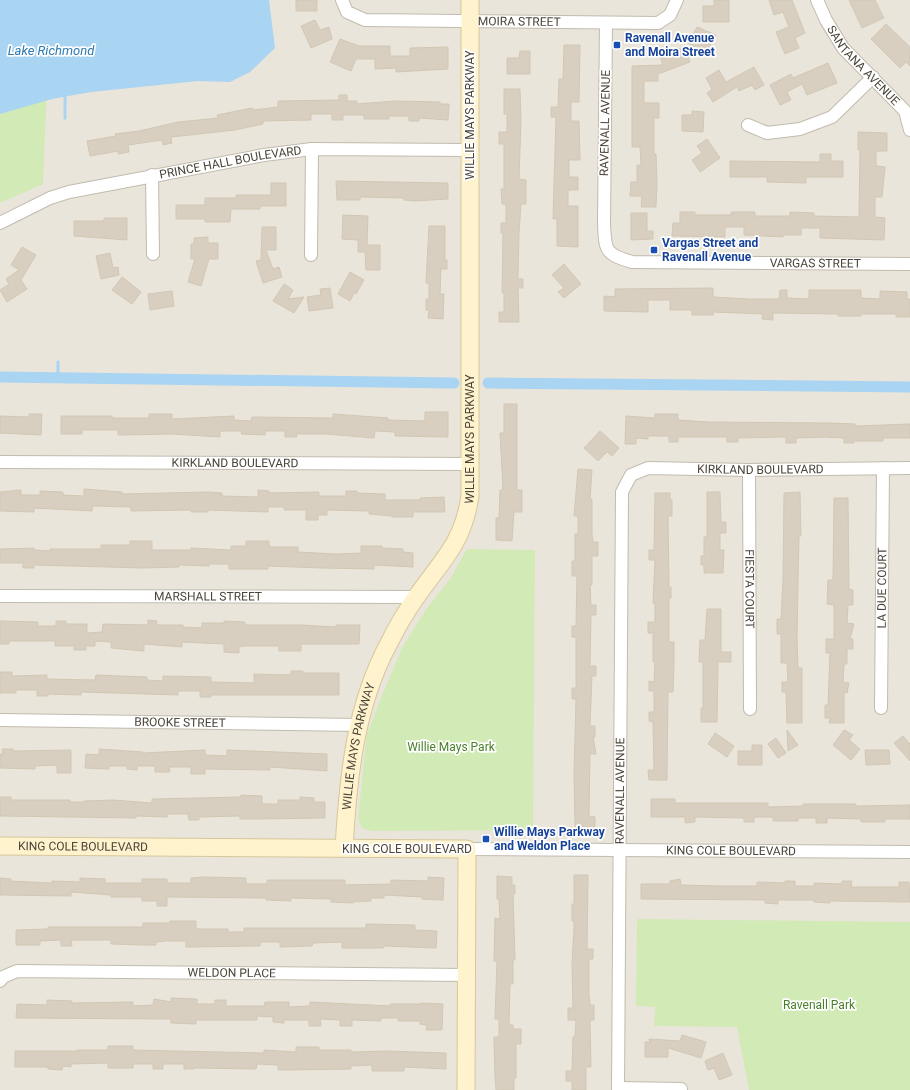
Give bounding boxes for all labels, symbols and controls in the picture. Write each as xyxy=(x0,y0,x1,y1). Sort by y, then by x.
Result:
street label: MOIRA STREET xyxy=(478,14,561,29)
street label: SANTANA AVENUE xyxy=(824,23,902,108)
place label: Ravenall Avenue and Moira Street xyxy=(625,31,715,59)
marker: Ravenall Avenue and Moira Street xyxy=(612,40,622,50)
water label: Lake Richmond xyxy=(8,43,95,58)
street label: WILLIE MAYS PARKWAY xyxy=(463,50,477,180)
street label: RAVENALL AVENUE xyxy=(597,69,613,176)
street label: PRINCE HALL BOULEVARD xyxy=(158,143,302,182)
place label: Vargas Street and Ravenall Avenue xyxy=(662,236,759,264)
marker: Vargas Street and Ravenall Avenue xyxy=(649,245,659,255)
street label: VARGAS STREET xyxy=(770,256,861,271)
street label: WILLIE MAYS PARKWAY xyxy=(462,374,477,505)
street label: KIRKLAND BOULEVARD xyxy=(172,456,299,470)
street label: KIRKLAND BOULEVARD xyxy=(697,462,824,477)
street label: LA DUE COURT xyxy=(875,548,889,628)
street label: FIESTA COURT xyxy=(742,549,757,629)
street label: MARSHALL STREET xyxy=(154,589,262,604)
street label: WILLIE MAYS PARKWAY xyxy=(340,680,378,810)
street label: BROOKE STREET xyxy=(134,715,226,730)
street label: RAVENALL AVENUE xyxy=(613,737,627,844)
park label: Willie Mays Park xyxy=(407,740,496,754)
place label: Willie Mays Parkway and Weldon Place xyxy=(494,825,606,853)
marker: Willie Mays Parkway and Weldon Place xyxy=(481,834,491,844)
street label: KING COLE BOULEVARD xyxy=(18,839,148,854)
street label: KING COLE BOULEVARD xyxy=(342,842,472,856)
street label: KING COLE BOULEVARD xyxy=(666,843,796,858)
street label: WELDON PLACE xyxy=(188,966,276,980)
park label: Ravenall Park xyxy=(783,998,856,1012)

